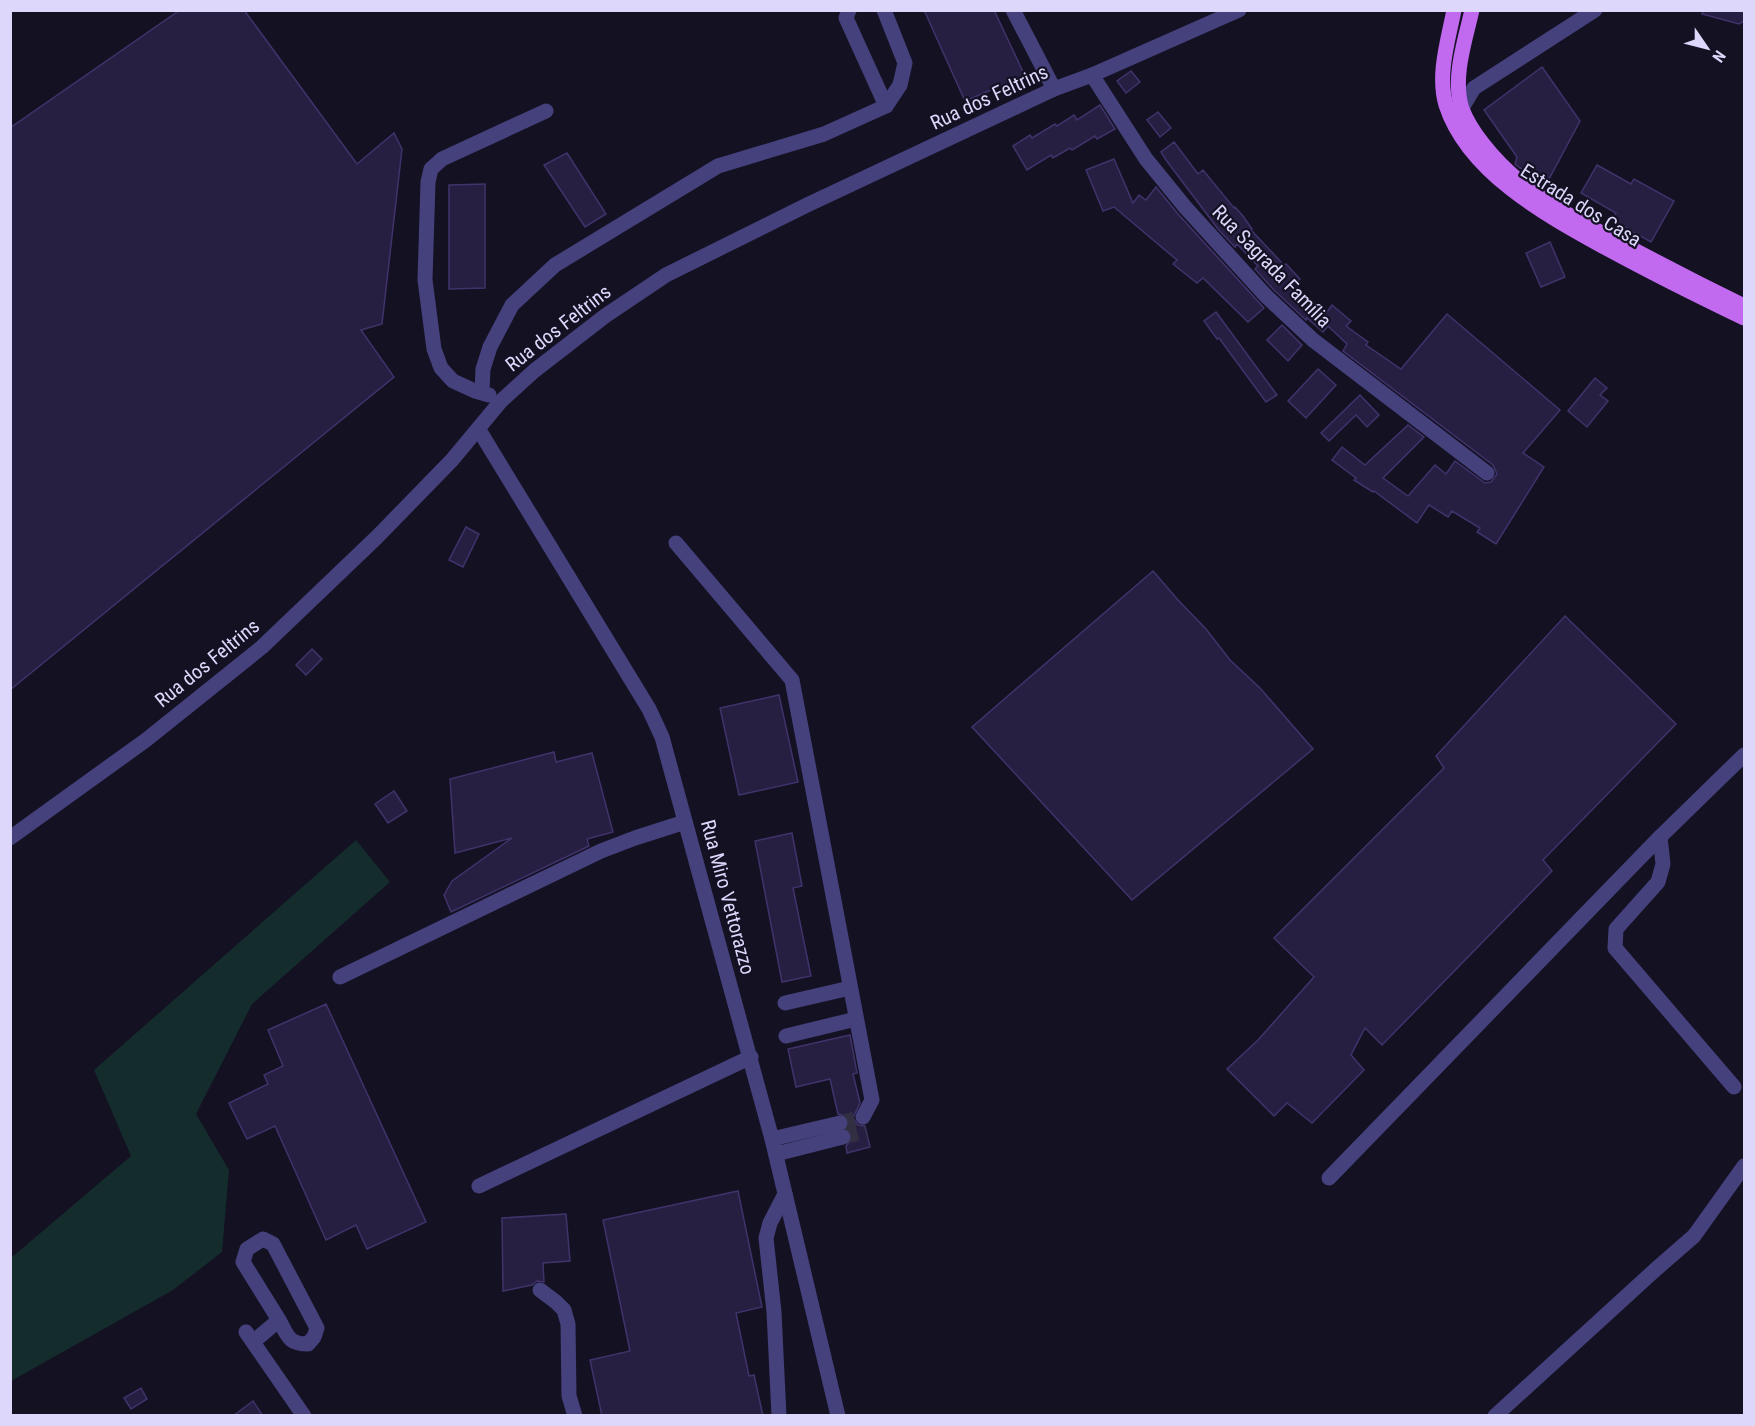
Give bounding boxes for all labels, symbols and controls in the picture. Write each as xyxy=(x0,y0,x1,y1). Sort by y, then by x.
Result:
north arrow xyxy=(1677,18,1737,78)
text: N xyxy=(1708,47,1729,66)
street label: Rua dos Feltrins xyxy=(926,59,1052,135)
street label: Estrada dos Casa xyxy=(1516,158,1646,252)
street label: Rua Sagrada Família xyxy=(1207,200,1337,332)
street label: Rua dos Feltrins xyxy=(501,279,615,377)
street label: Rua dos Feltrins xyxy=(150,614,264,712)
street label: Rua Miro Vettorazzo xyxy=(696,817,760,977)

